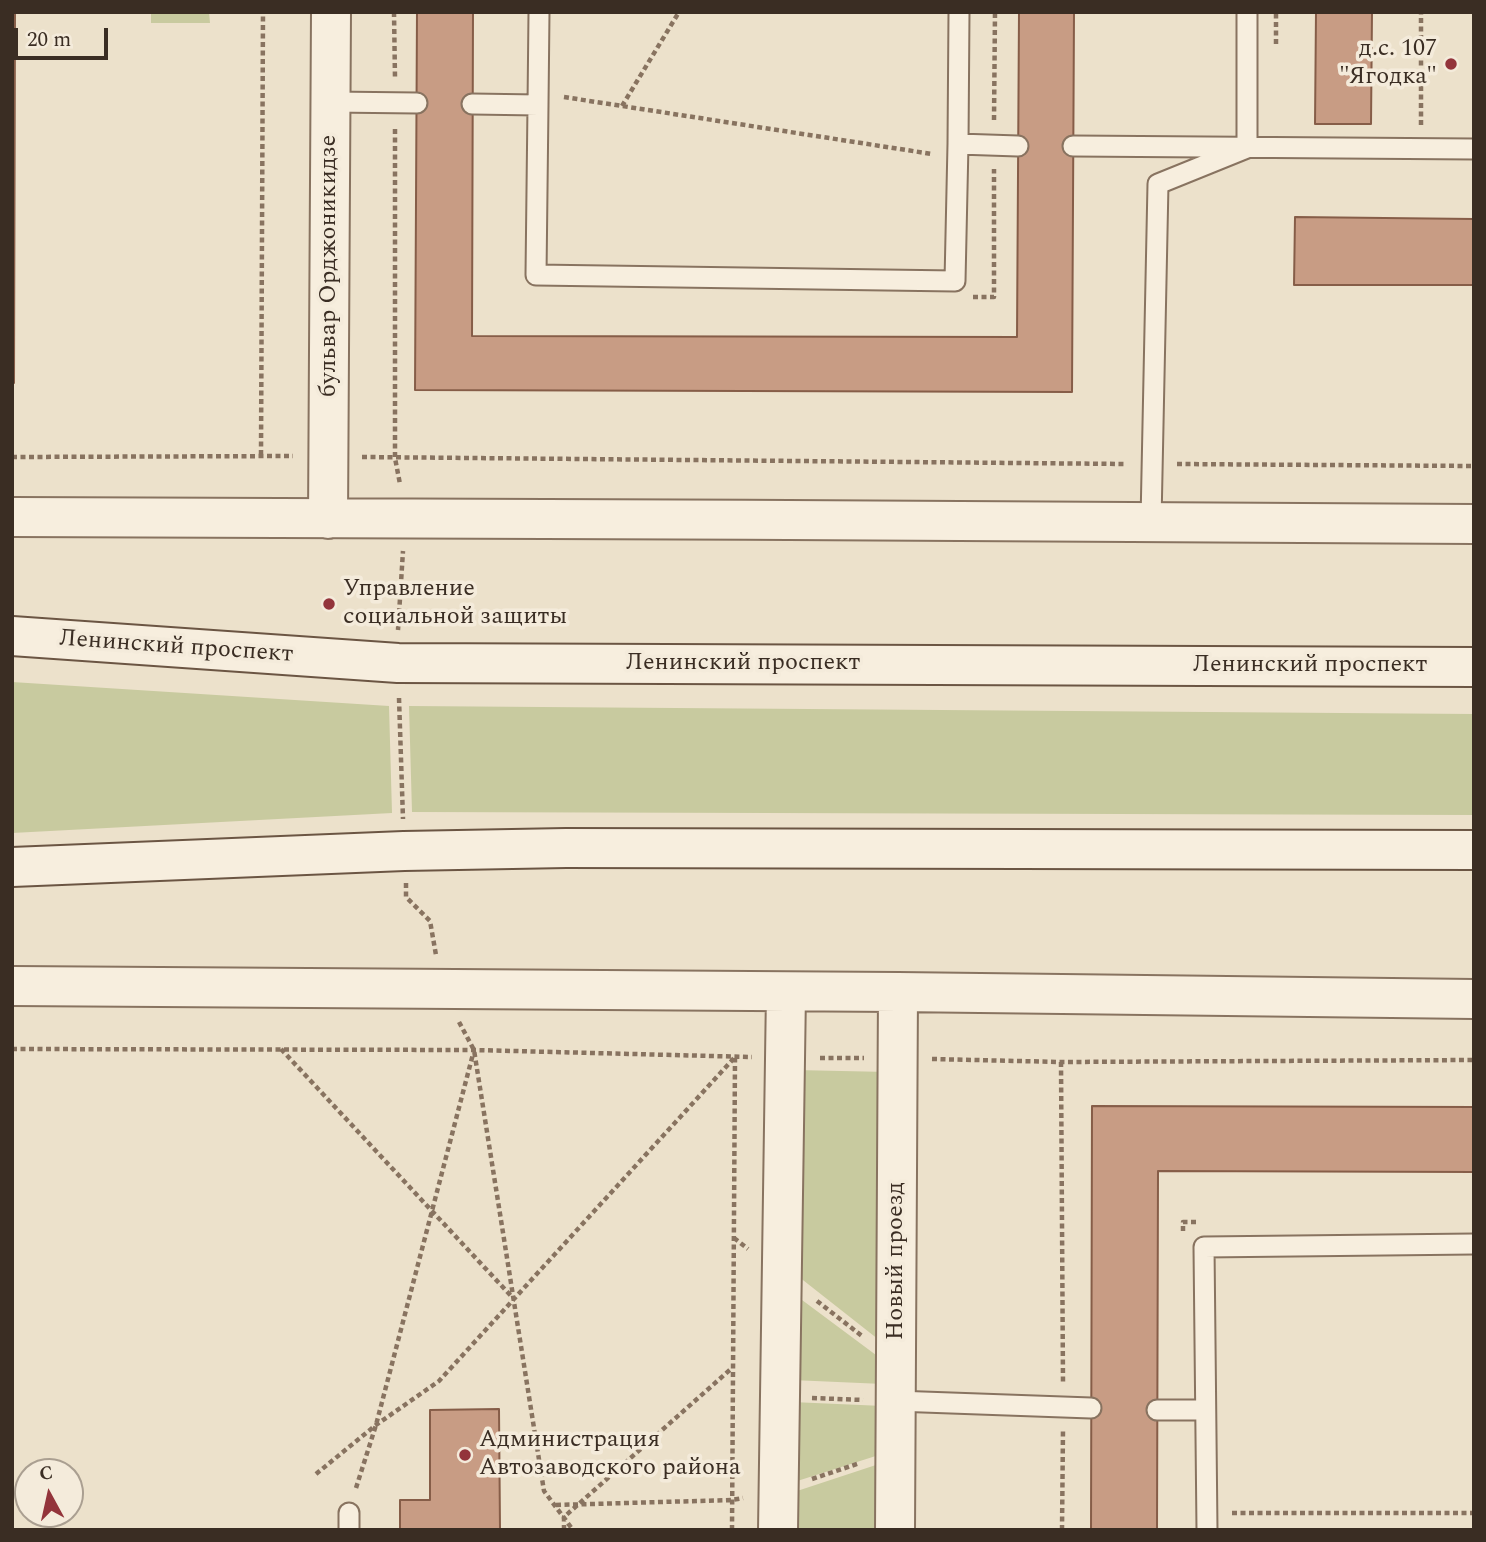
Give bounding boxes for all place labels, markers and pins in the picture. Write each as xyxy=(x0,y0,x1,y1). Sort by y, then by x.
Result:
place label: д.с. 107 "Ягодка" xyxy=(1339,36,1437,92)
marker: д.с. 107 "Ягодка" xyxy=(1443,56,1459,72)
place label: Управление социальной защиты xyxy=(343,576,567,632)
marker: Управление социальной защиты xyxy=(321,596,337,612)
place label: Администрация Автозаводского района xyxy=(479,1427,741,1483)
marker: Администрация Автозаводского района xyxy=(457,1447,473,1463)

